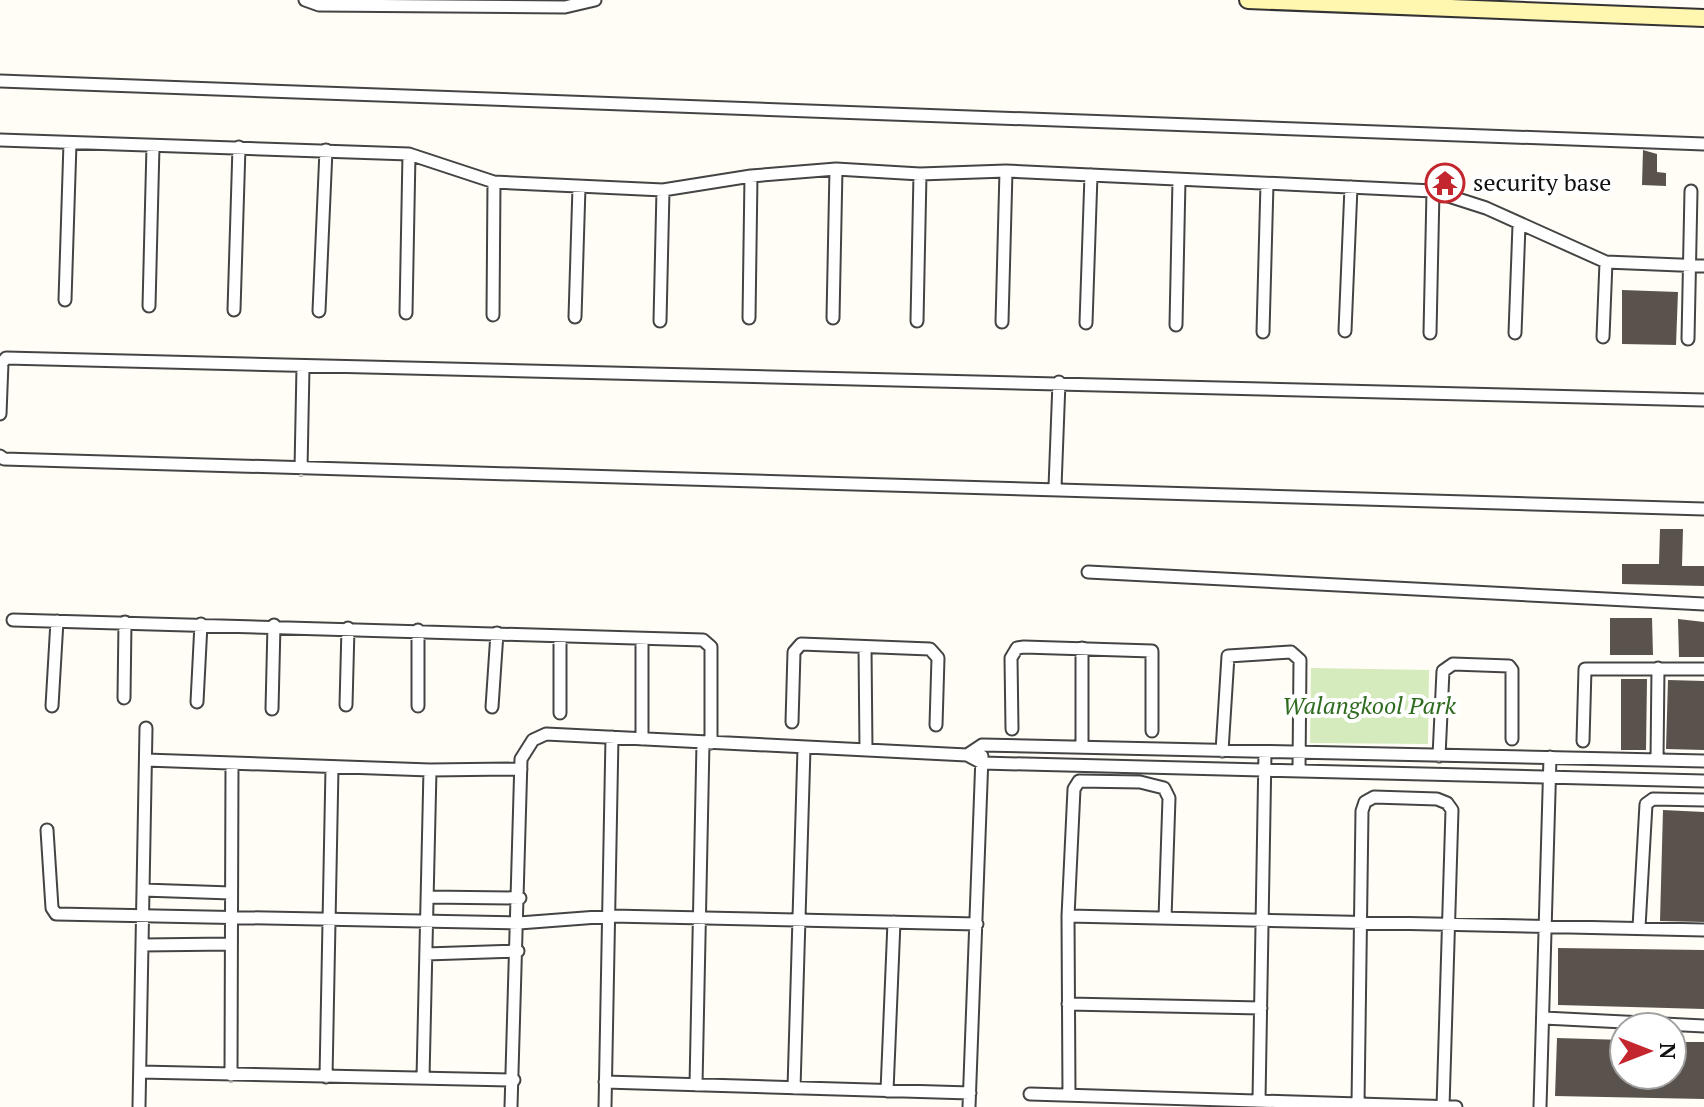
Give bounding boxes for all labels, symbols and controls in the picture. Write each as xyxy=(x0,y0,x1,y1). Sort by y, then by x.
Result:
temple icon: security base xyxy=(1424,162,1466,204)
place label: security base xyxy=(1473,166,1611,198)
park label: Walangkool Park xyxy=(1282,689,1457,721)
north arrow xyxy=(1608,1011,1688,1091)
text: N xyxy=(1654,1043,1683,1060)

